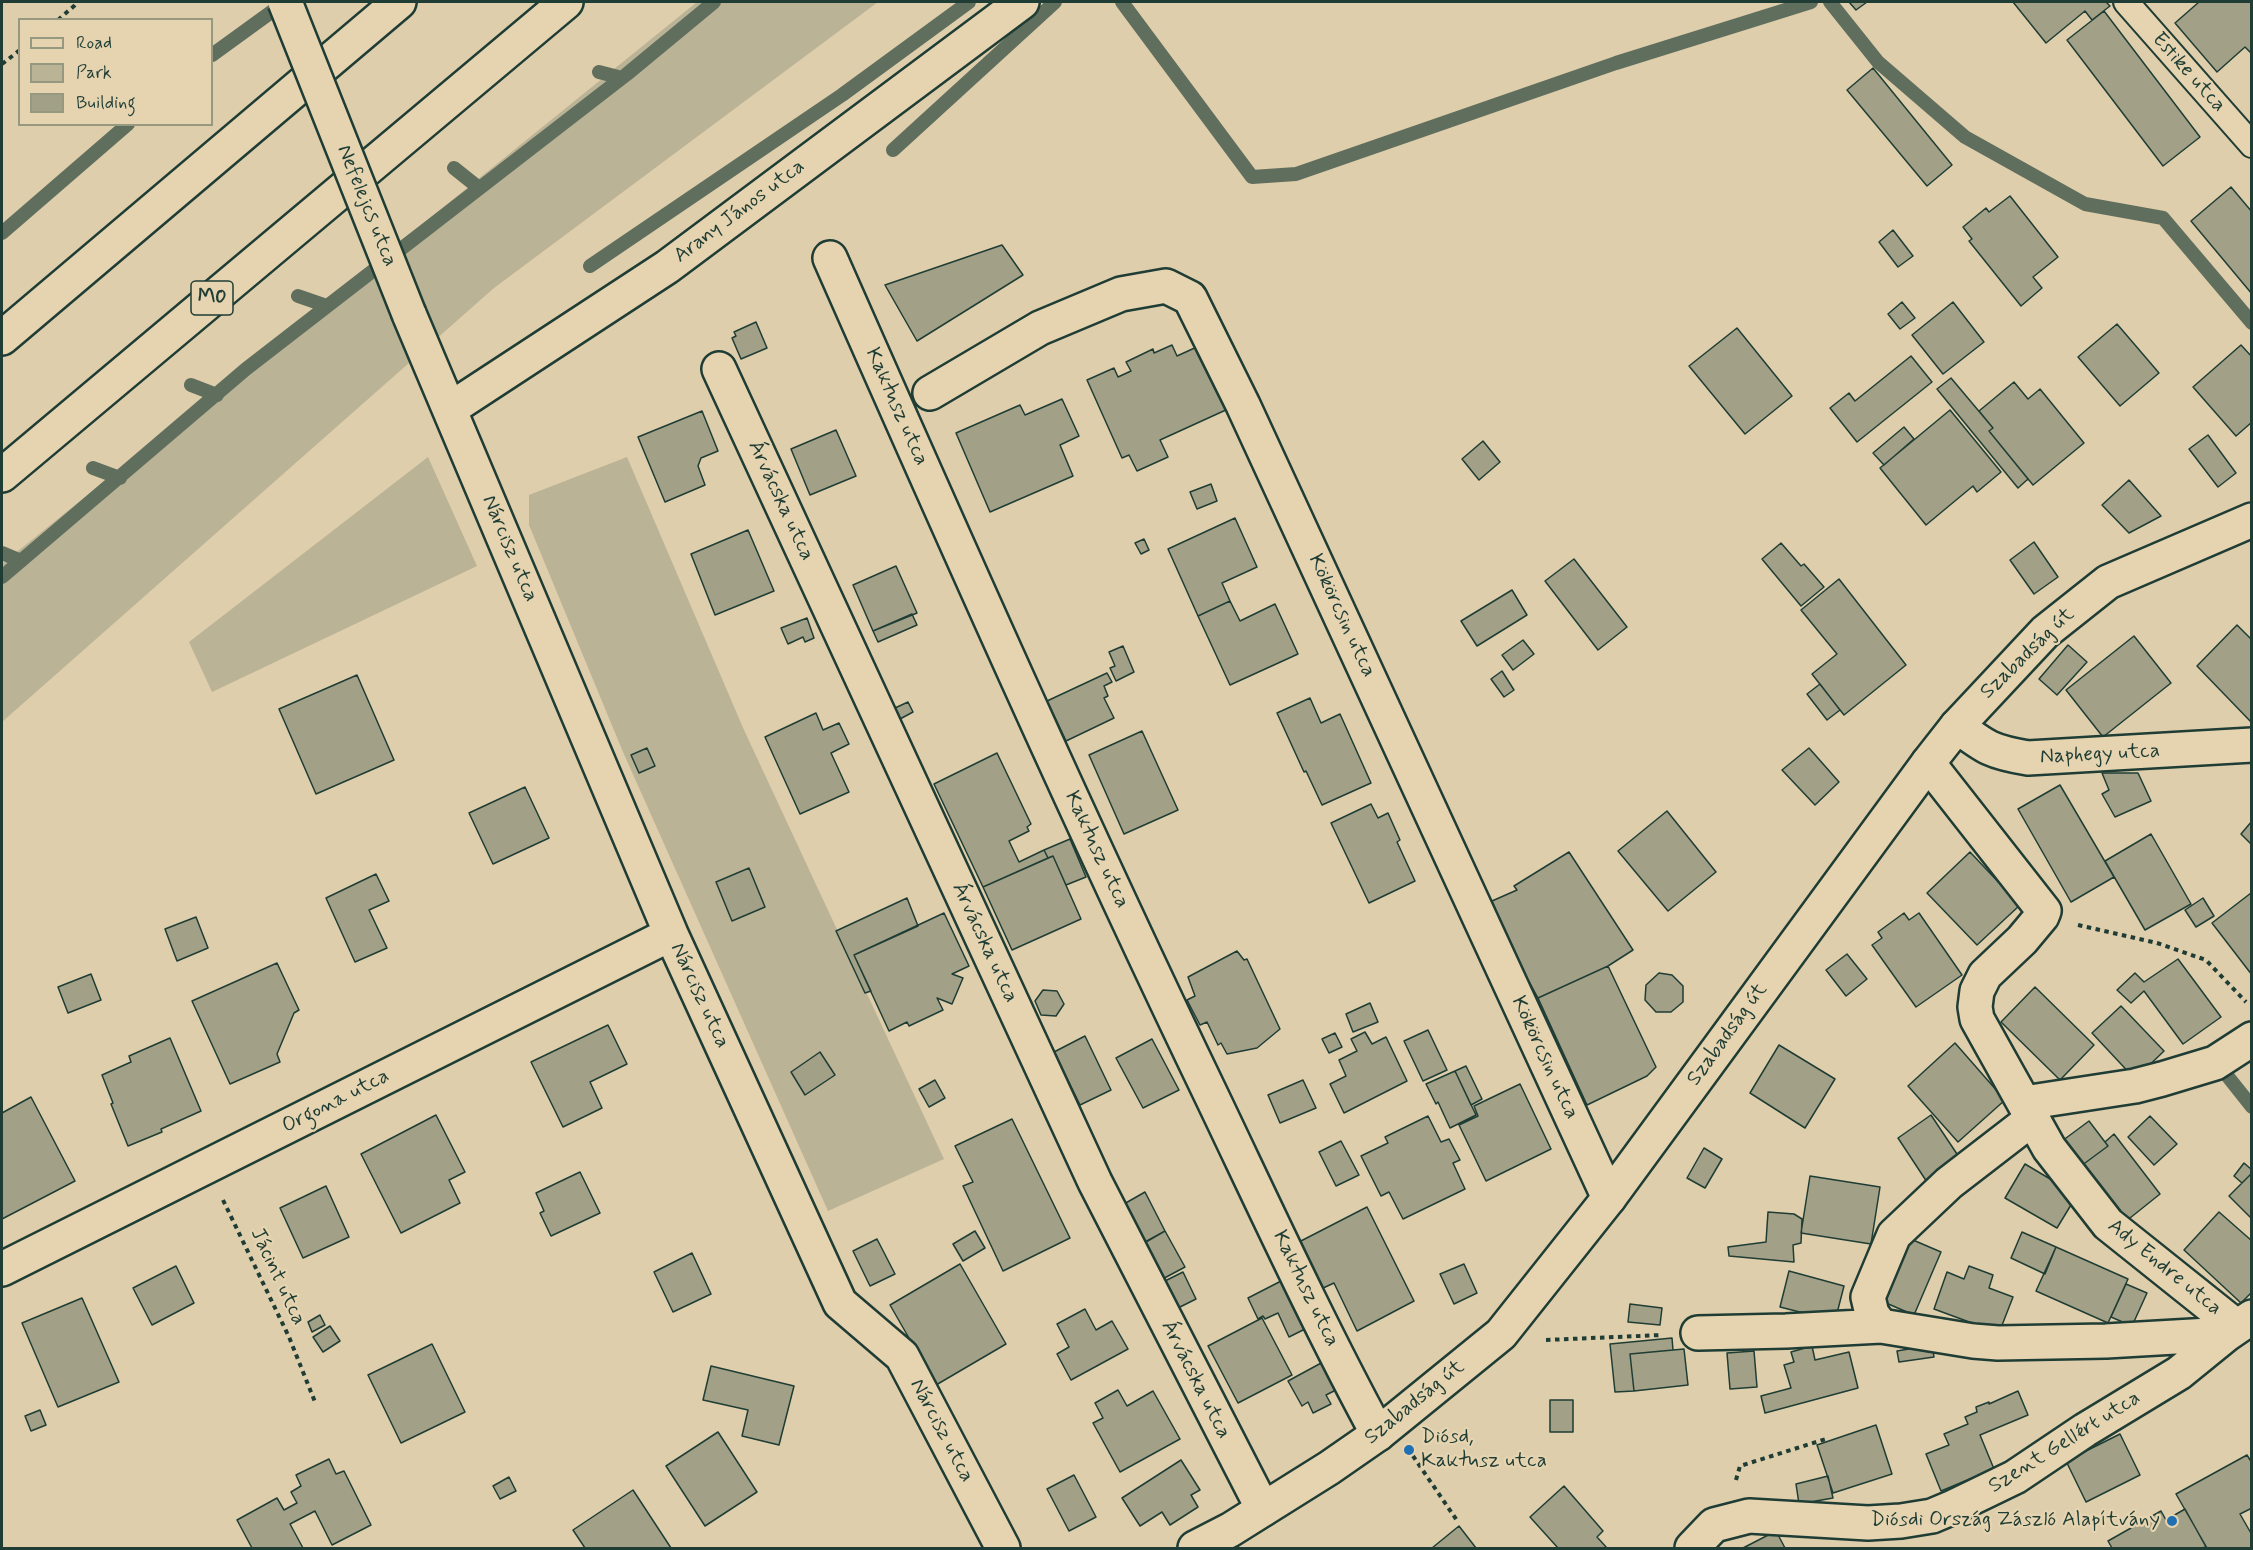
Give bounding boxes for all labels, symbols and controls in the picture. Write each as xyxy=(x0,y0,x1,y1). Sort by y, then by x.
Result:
legend xyxy=(18,18,213,126)
street label: Estike utca xyxy=(2146,28,2230,118)
text: Road xyxy=(76,31,112,55)
text: Park xyxy=(76,61,112,85)
text: Building xyxy=(76,91,136,115)
street label: Nefelejcs utca xyxy=(330,142,402,270)
street label: Arany János utca xyxy=(670,155,810,269)
road number: M0 xyxy=(191,281,233,315)
street label: Kaktusz utca xyxy=(859,344,933,470)
street label: Árvácska utca xyxy=(741,437,819,565)
street label: Nárcisz utca xyxy=(475,492,543,606)
street label: Kökörcsin utca xyxy=(1302,550,1380,682)
street label: Szabadság út xyxy=(1976,603,2080,705)
street label: Naphegy utca xyxy=(2039,739,2161,771)
street label: Kaktusz utca xyxy=(1058,788,1134,912)
street label: Árvácska utca xyxy=(945,879,1023,1007)
street label: Nárcisz utca xyxy=(664,939,734,1053)
street label: Szabadság út xyxy=(1682,979,1774,1091)
street label: Kökörcsin utca xyxy=(1505,992,1583,1124)
street label: Orgona utca xyxy=(278,1064,394,1140)
street label: Ady Endre utca xyxy=(2102,1214,2226,1322)
street label: Jácint utca xyxy=(244,1224,310,1330)
street label: Kaktusz utca xyxy=(1266,1227,1344,1351)
street label: Árvácska utca xyxy=(1154,1317,1236,1443)
street label: Szabadság út xyxy=(1360,1355,1470,1451)
street label: Nárcisz utca xyxy=(903,1375,979,1487)
street label: Szent Gellért utca xyxy=(1985,1386,2145,1500)
place label: Diósd, Kaktusz utca xyxy=(1421,1425,1547,1475)
marker: Diósd, Kaktusz utca xyxy=(1402,1443,1416,1457)
place label: Diósdi Ország Zászló Alapítvány xyxy=(1870,1508,2160,1534)
marker: Diósdi Ország Zászló Alapítvány xyxy=(2165,1514,2179,1528)

